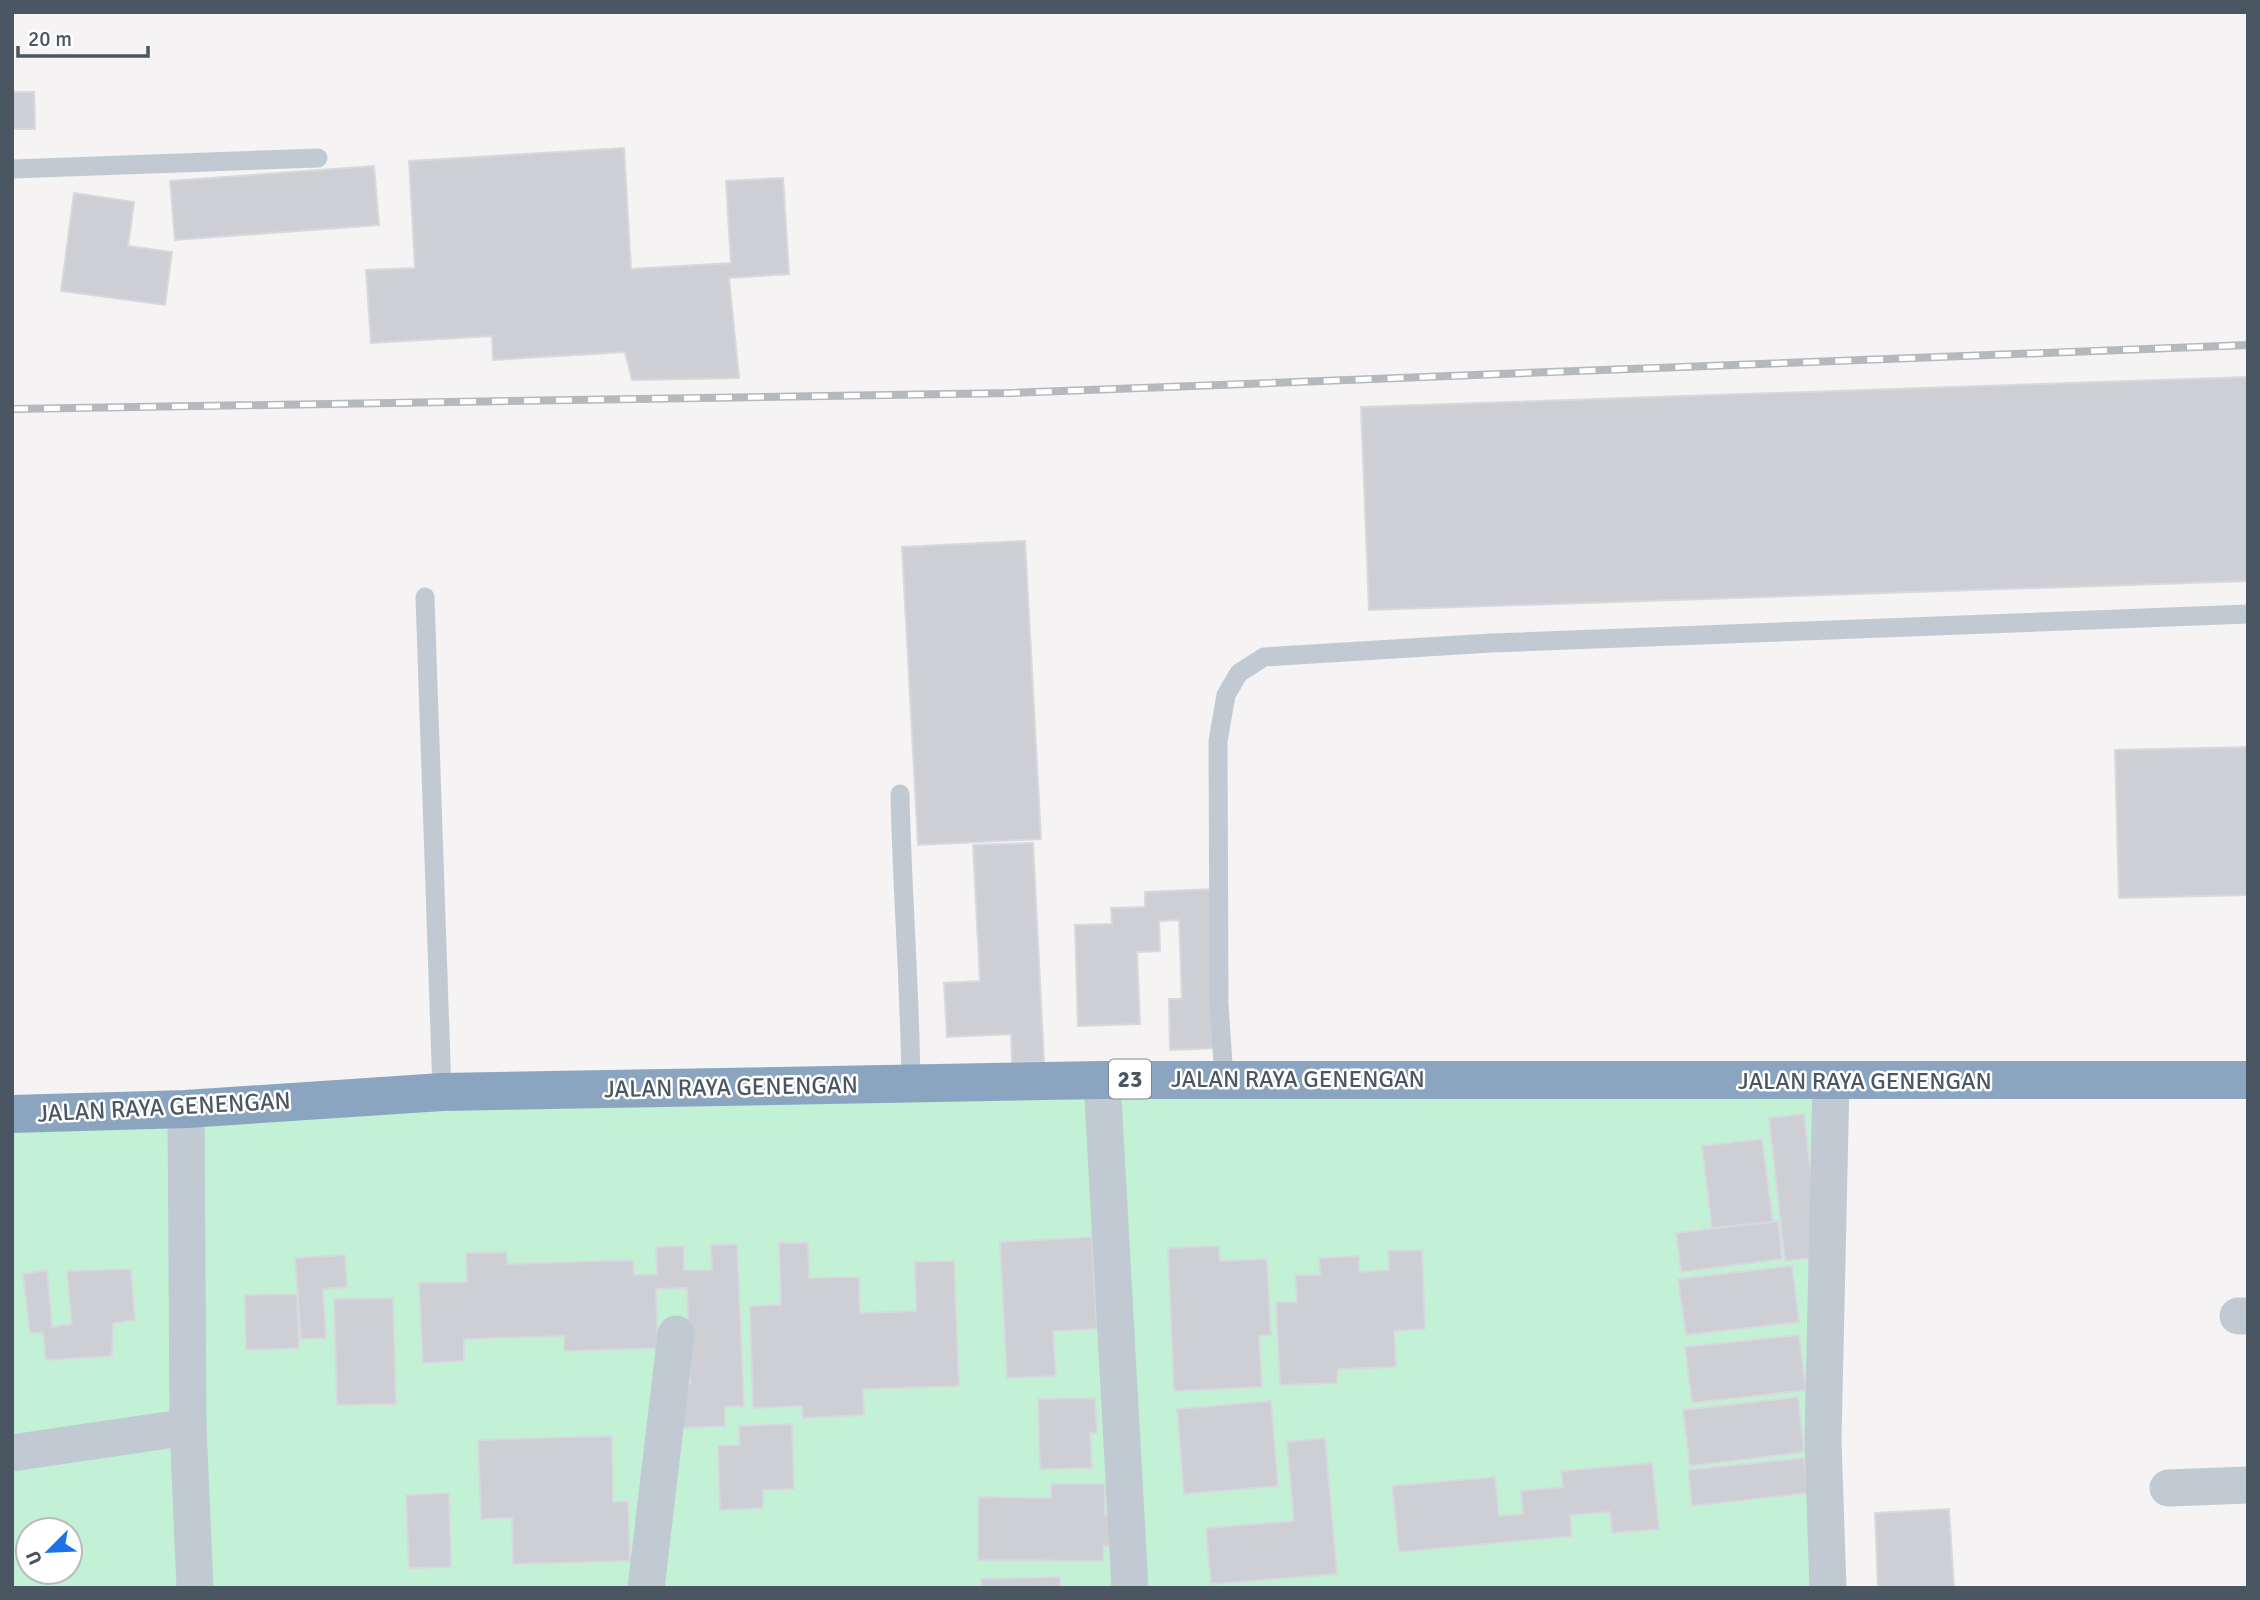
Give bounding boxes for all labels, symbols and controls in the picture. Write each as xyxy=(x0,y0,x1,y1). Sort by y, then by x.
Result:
scale bar xyxy=(18,14,147,58)
text: 20 m xyxy=(28,26,72,52)
road number: 23 xyxy=(1109,1060,1151,1098)
street label: JALAN RAYA GENENGAN xyxy=(1171,1064,1425,1094)
street label: JALAN RAYA GENENGAN xyxy=(1738,1066,1992,1096)
street label: JALAN RAYA GENENGAN xyxy=(604,1070,858,1104)
street label: JALAN RAYA GENENGAN xyxy=(36,1085,292,1129)
north arrow xyxy=(14,1516,84,1586)
text: U xyxy=(21,1547,48,1568)

